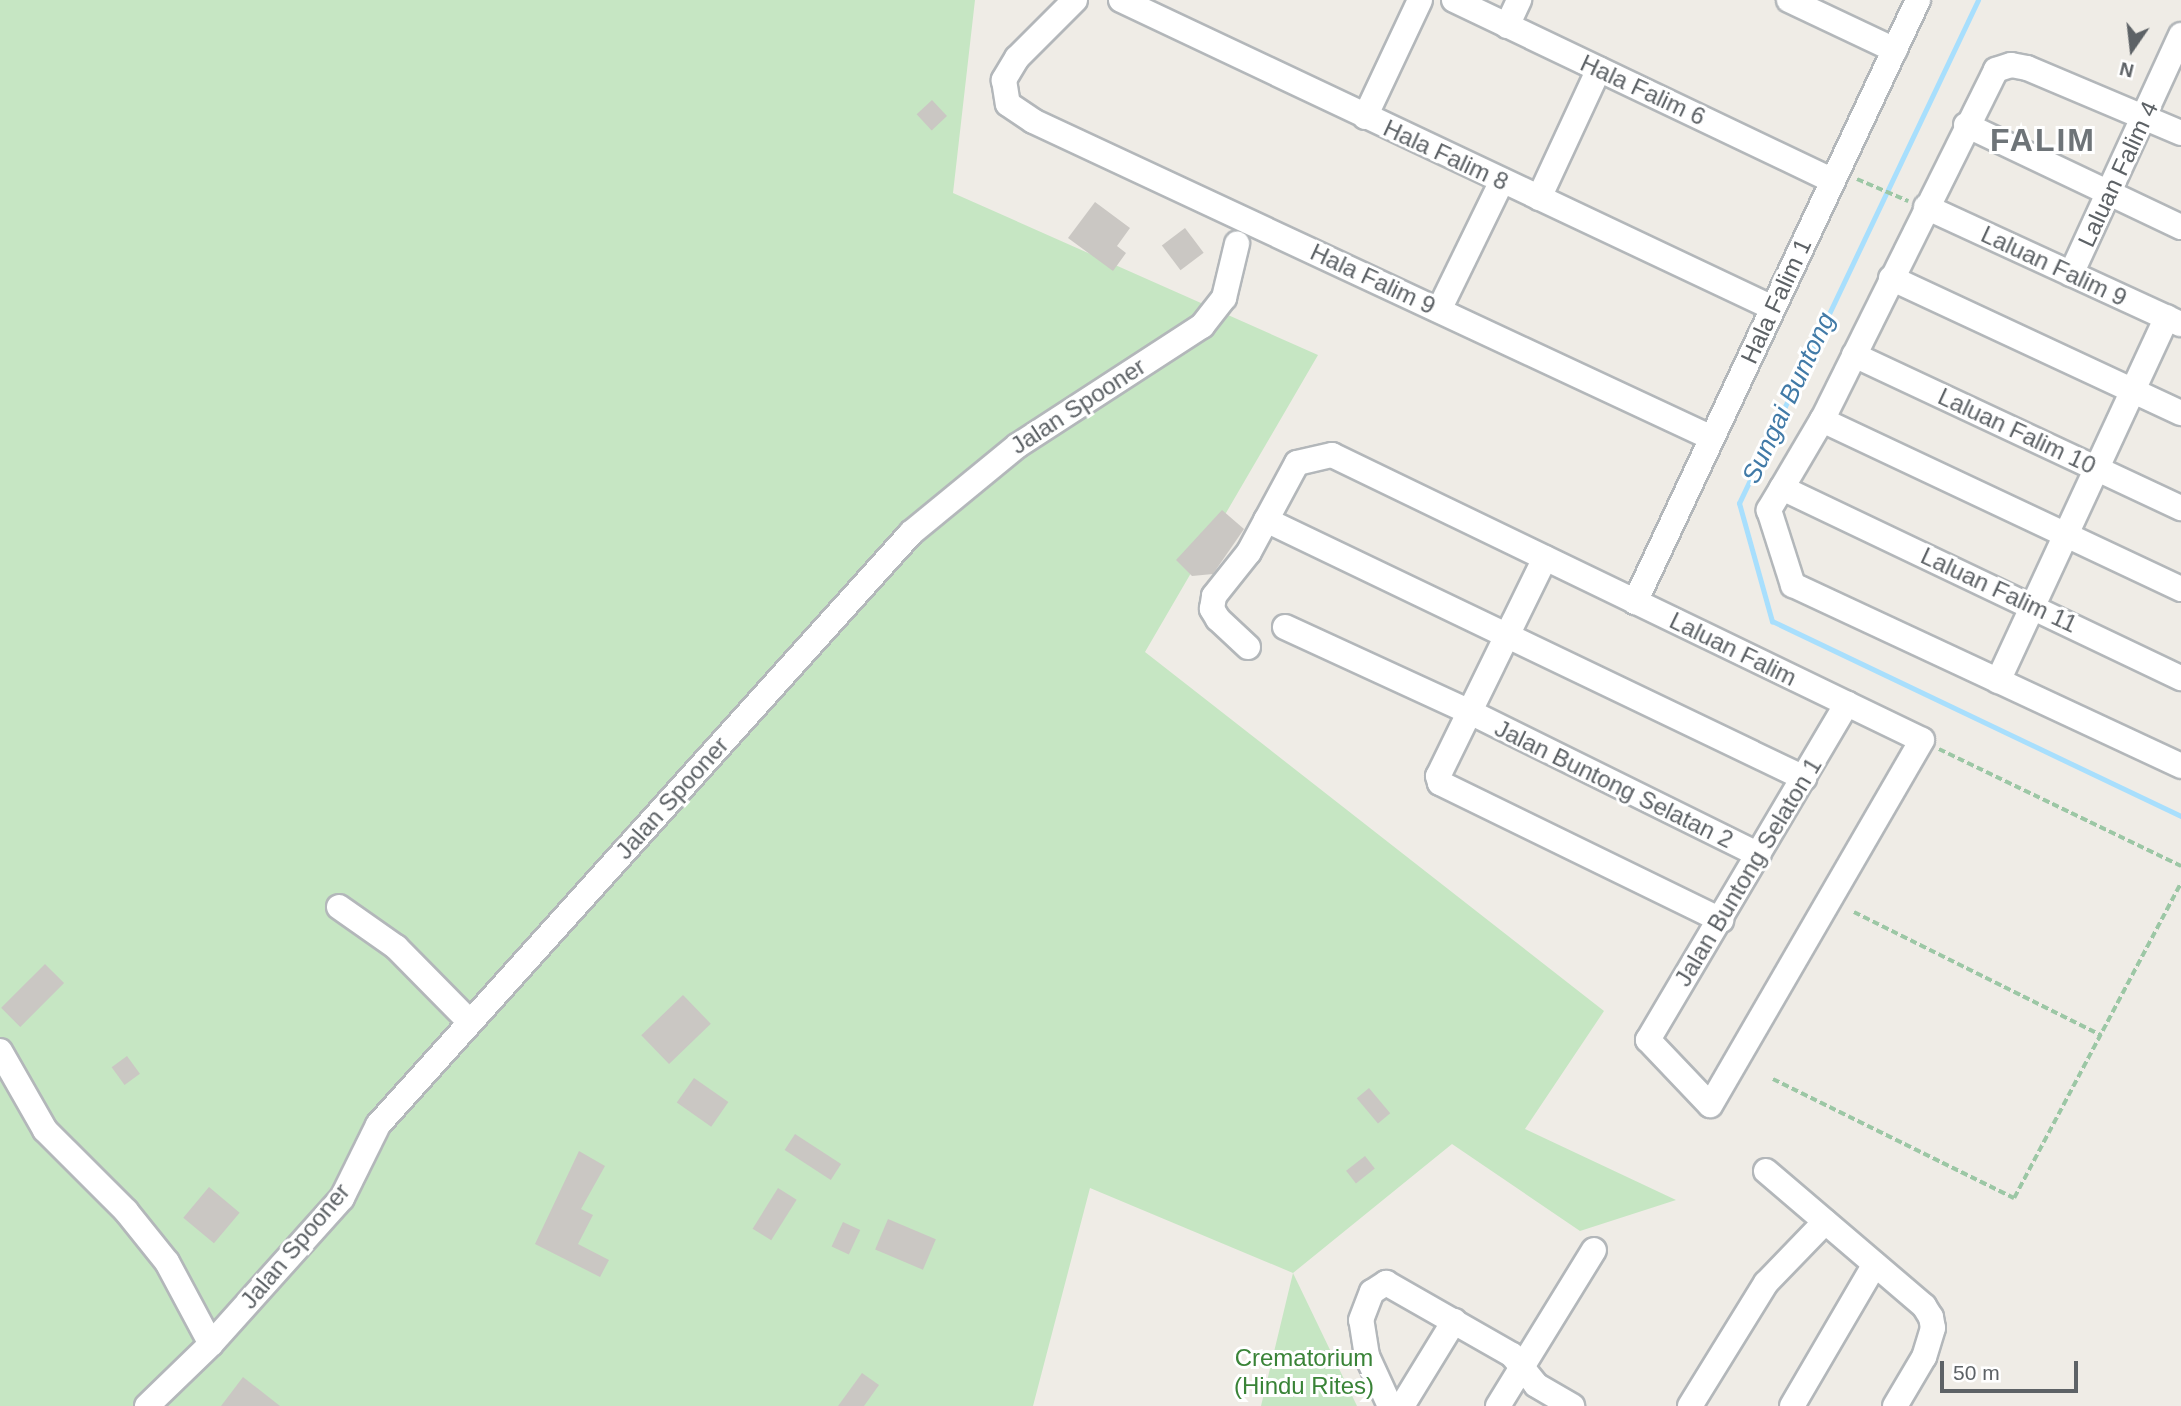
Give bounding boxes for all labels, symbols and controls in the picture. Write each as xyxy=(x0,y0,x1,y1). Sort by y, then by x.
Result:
north arrow xyxy=(2097,14,2167,84)
street label: Hala Falim 6 xyxy=(1576,48,1710,132)
text: N xyxy=(2118,58,2136,82)
street label: Laluan Falim 4 xyxy=(2072,97,2164,251)
street label: Hala Falim 8 xyxy=(1379,113,1513,197)
district label: FALIM xyxy=(1991,121,2095,159)
street label: Laluan Falim 9 xyxy=(1977,220,2131,312)
street label: Hala Falim 1 xyxy=(1734,234,1818,368)
street label: Hala Falim 9 xyxy=(1306,237,1440,321)
water label: Sungai Buntong xyxy=(1736,308,1842,488)
street label: Jalan Spooner xyxy=(1005,352,1151,460)
street label: Laluan Falim 10 xyxy=(1934,382,2100,480)
street label: Laluan Falim 11 xyxy=(1916,541,2082,639)
street label: Laluan Falim xyxy=(1665,606,1801,692)
street label: Jalan Buntong Selatan 2 xyxy=(1490,714,1738,854)
street label: Jalan Spooner xyxy=(610,731,734,865)
street label: Jalan Buntong Selaton 1 xyxy=(1668,752,1828,992)
street label: Jalan Spooner xyxy=(234,1177,356,1315)
park label: Crematorium (Hindu Rites) xyxy=(1234,1344,1374,1400)
scale bar xyxy=(1943,1346,2081,1390)
text: 50 m xyxy=(1953,1361,2000,1384)

